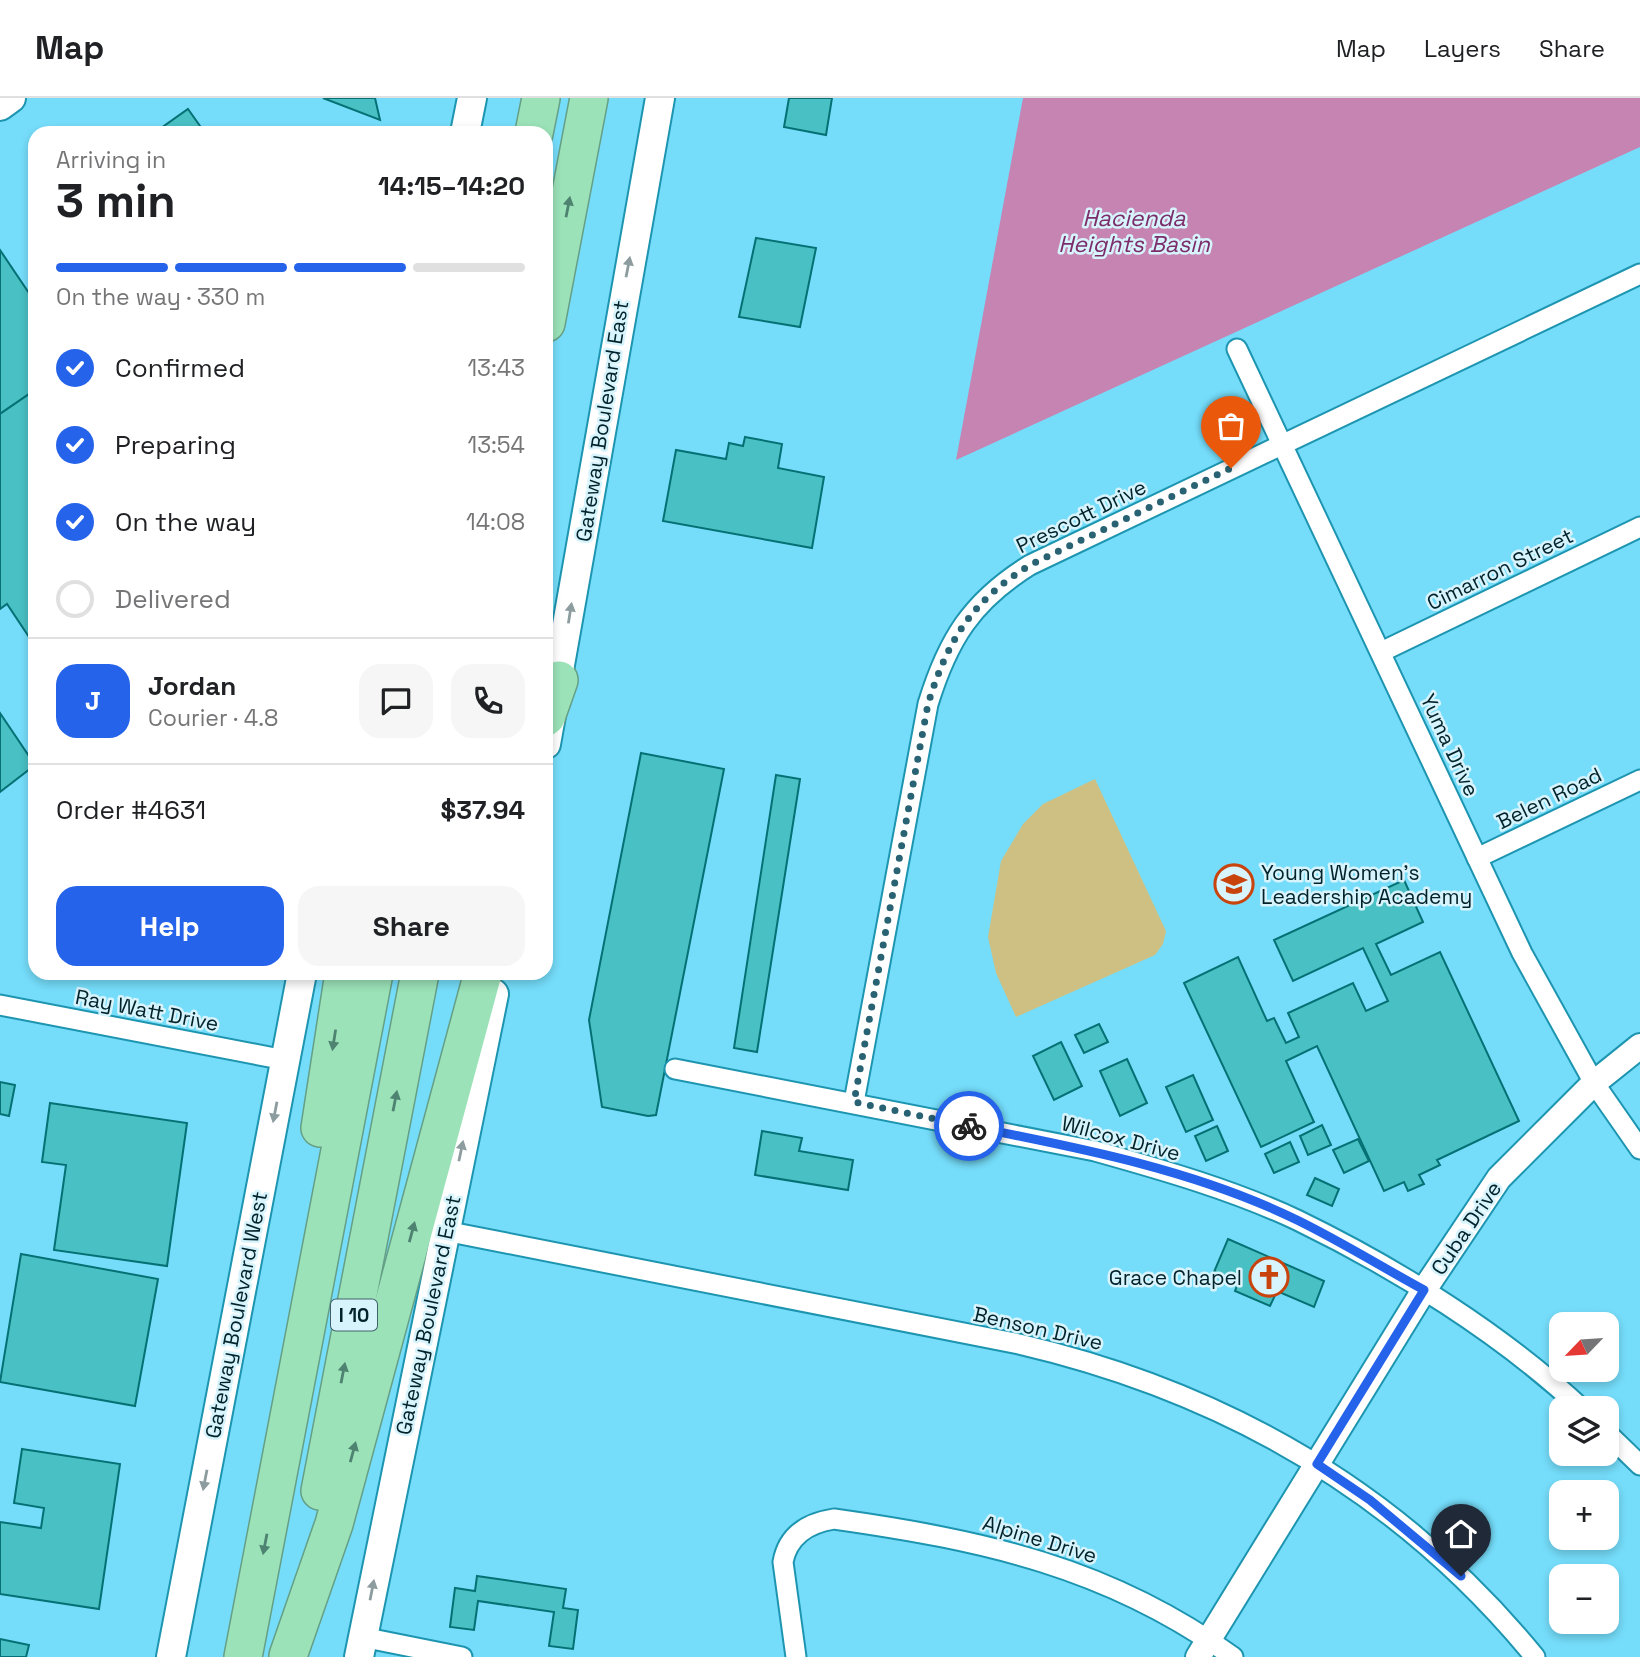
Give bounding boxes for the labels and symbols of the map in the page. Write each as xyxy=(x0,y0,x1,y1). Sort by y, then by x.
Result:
one-way arrow xyxy=(563,196,574,218)
water label: Hacienda Heights Basin xyxy=(1058,203,1211,259)
one-way arrow xyxy=(623,256,634,278)
street label: Gateway Boulevard East xyxy=(570,298,634,544)
pin xyxy=(1201,396,1261,468)
street label: Prescott Drive xyxy=(1012,473,1150,559)
street label: Cimarron Street xyxy=(1422,522,1578,616)
one-way arrow xyxy=(565,602,576,624)
street label: Yuma Drive xyxy=(1415,689,1485,801)
street label: Belen Road xyxy=(1492,761,1606,835)
place label: Young Women's Leadership Academy xyxy=(1261,859,1472,910)
school or university icon: Young Women's Leadership Academy xyxy=(1213,863,1255,905)
street label: Ray Watt Drive xyxy=(73,983,221,1037)
one-way arrow xyxy=(328,1030,339,1052)
one-way arrow xyxy=(390,1090,401,1112)
courier xyxy=(934,1091,1004,1161)
one-way arrow xyxy=(269,1101,280,1123)
street label: Wilcox Drive xyxy=(1059,1109,1183,1167)
one-way arrow xyxy=(456,1140,467,1162)
street label: Cuba Drive xyxy=(1425,1176,1507,1280)
street label: Gateway Boulevard West xyxy=(199,1189,273,1441)
street label: Gateway Boulevard East xyxy=(389,1193,467,1437)
one-way arrow xyxy=(407,1221,417,1242)
church icon: Grace Chapel xyxy=(1248,1256,1290,1298)
place label: Grace Chapel xyxy=(1109,1264,1242,1291)
road number: I 10 xyxy=(331,1300,377,1330)
street label: Benson Drive xyxy=(971,1300,1105,1356)
north arrow xyxy=(1549,1312,1619,1382)
one-way arrow xyxy=(337,1362,348,1384)
one-way arrow xyxy=(348,1440,359,1462)
one-way arrow xyxy=(199,1469,210,1491)
pin xyxy=(1431,1504,1491,1576)
street label: Alpine Drive xyxy=(980,1509,1100,1569)
one-way arrow xyxy=(260,1533,271,1555)
one-way arrow xyxy=(366,1579,377,1601)

